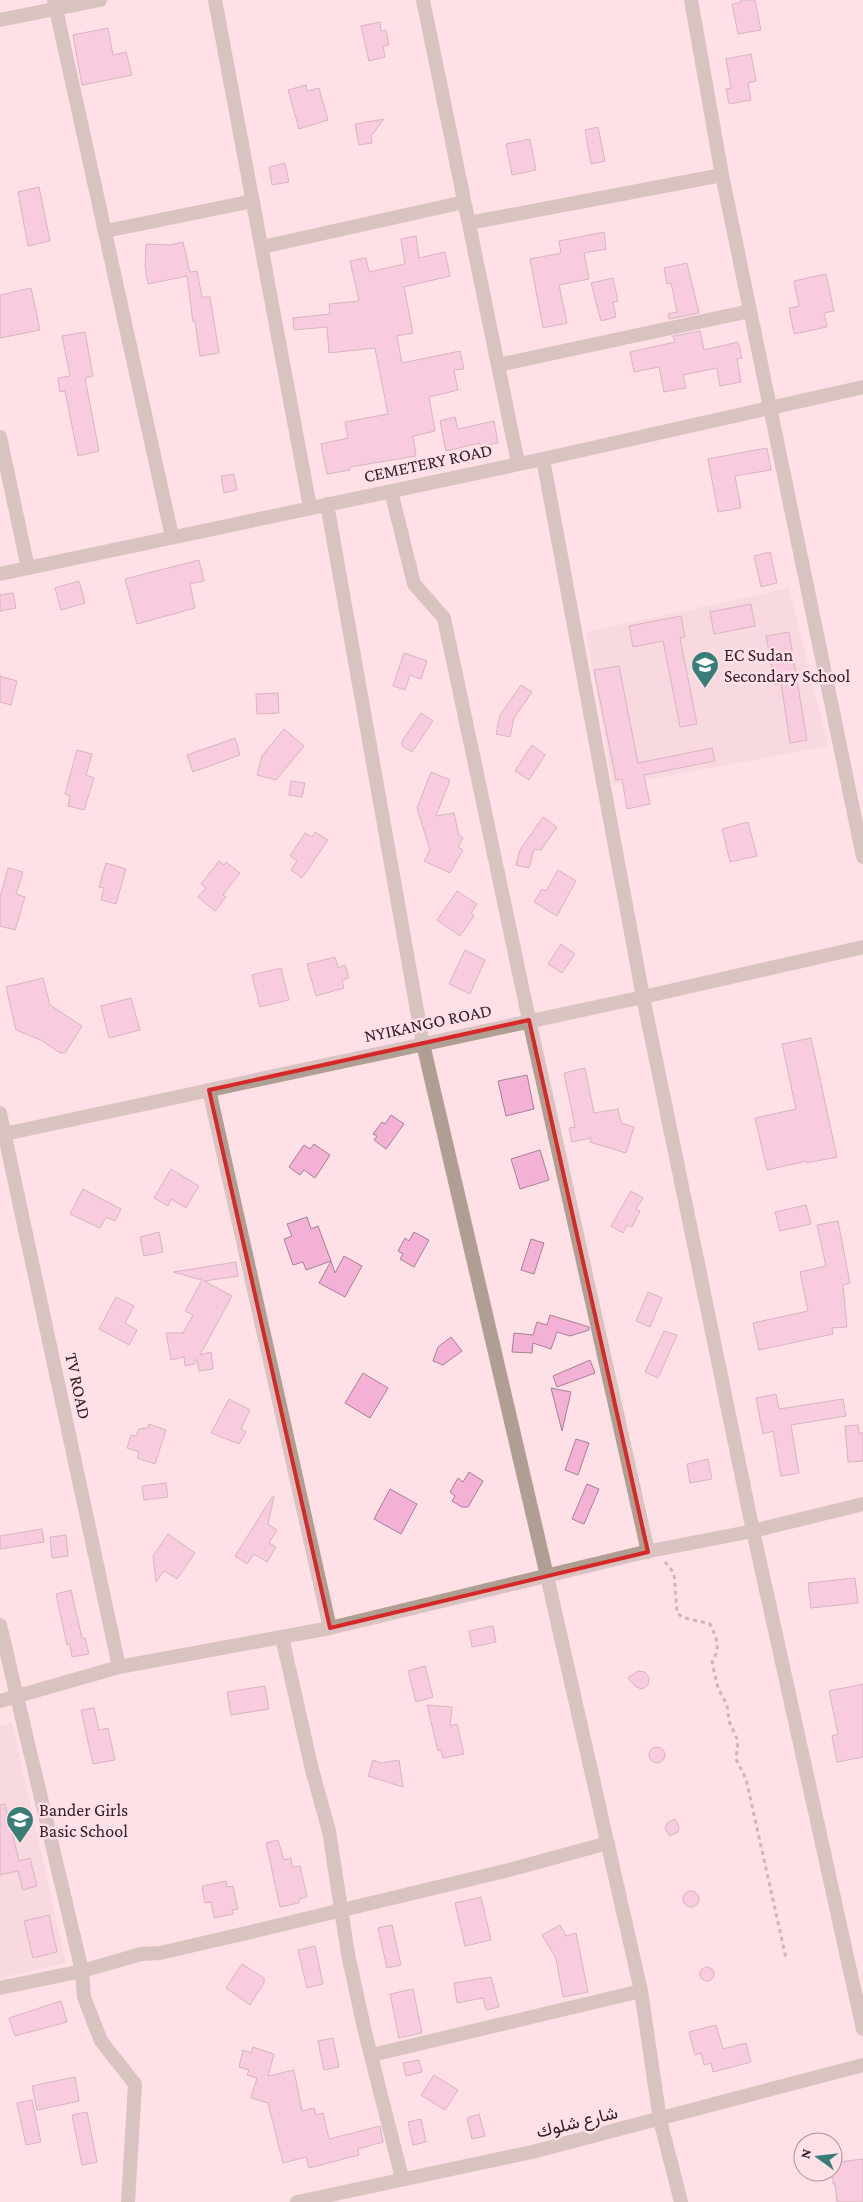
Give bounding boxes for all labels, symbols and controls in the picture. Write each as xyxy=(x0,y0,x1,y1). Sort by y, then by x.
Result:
street label: CEMETERY ROAD xyxy=(362,440,494,486)
place label: EC Sudan Secondary School xyxy=(724,645,851,686)
school or university icon: EC Sudan Secondary School xyxy=(690,650,720,689)
street label: NYIKANGO ROAD xyxy=(363,1000,493,1046)
street label: TV ROAD xyxy=(61,1351,95,1421)
place label: Bander Girls Basic School xyxy=(39,1800,128,1841)
school or university icon: Bander Girls Basic School xyxy=(5,1805,35,1844)
street label: شارع شلوك xyxy=(534,2102,620,2144)
north arrow xyxy=(793,2132,843,2182)
text: N xyxy=(796,2147,815,2160)

